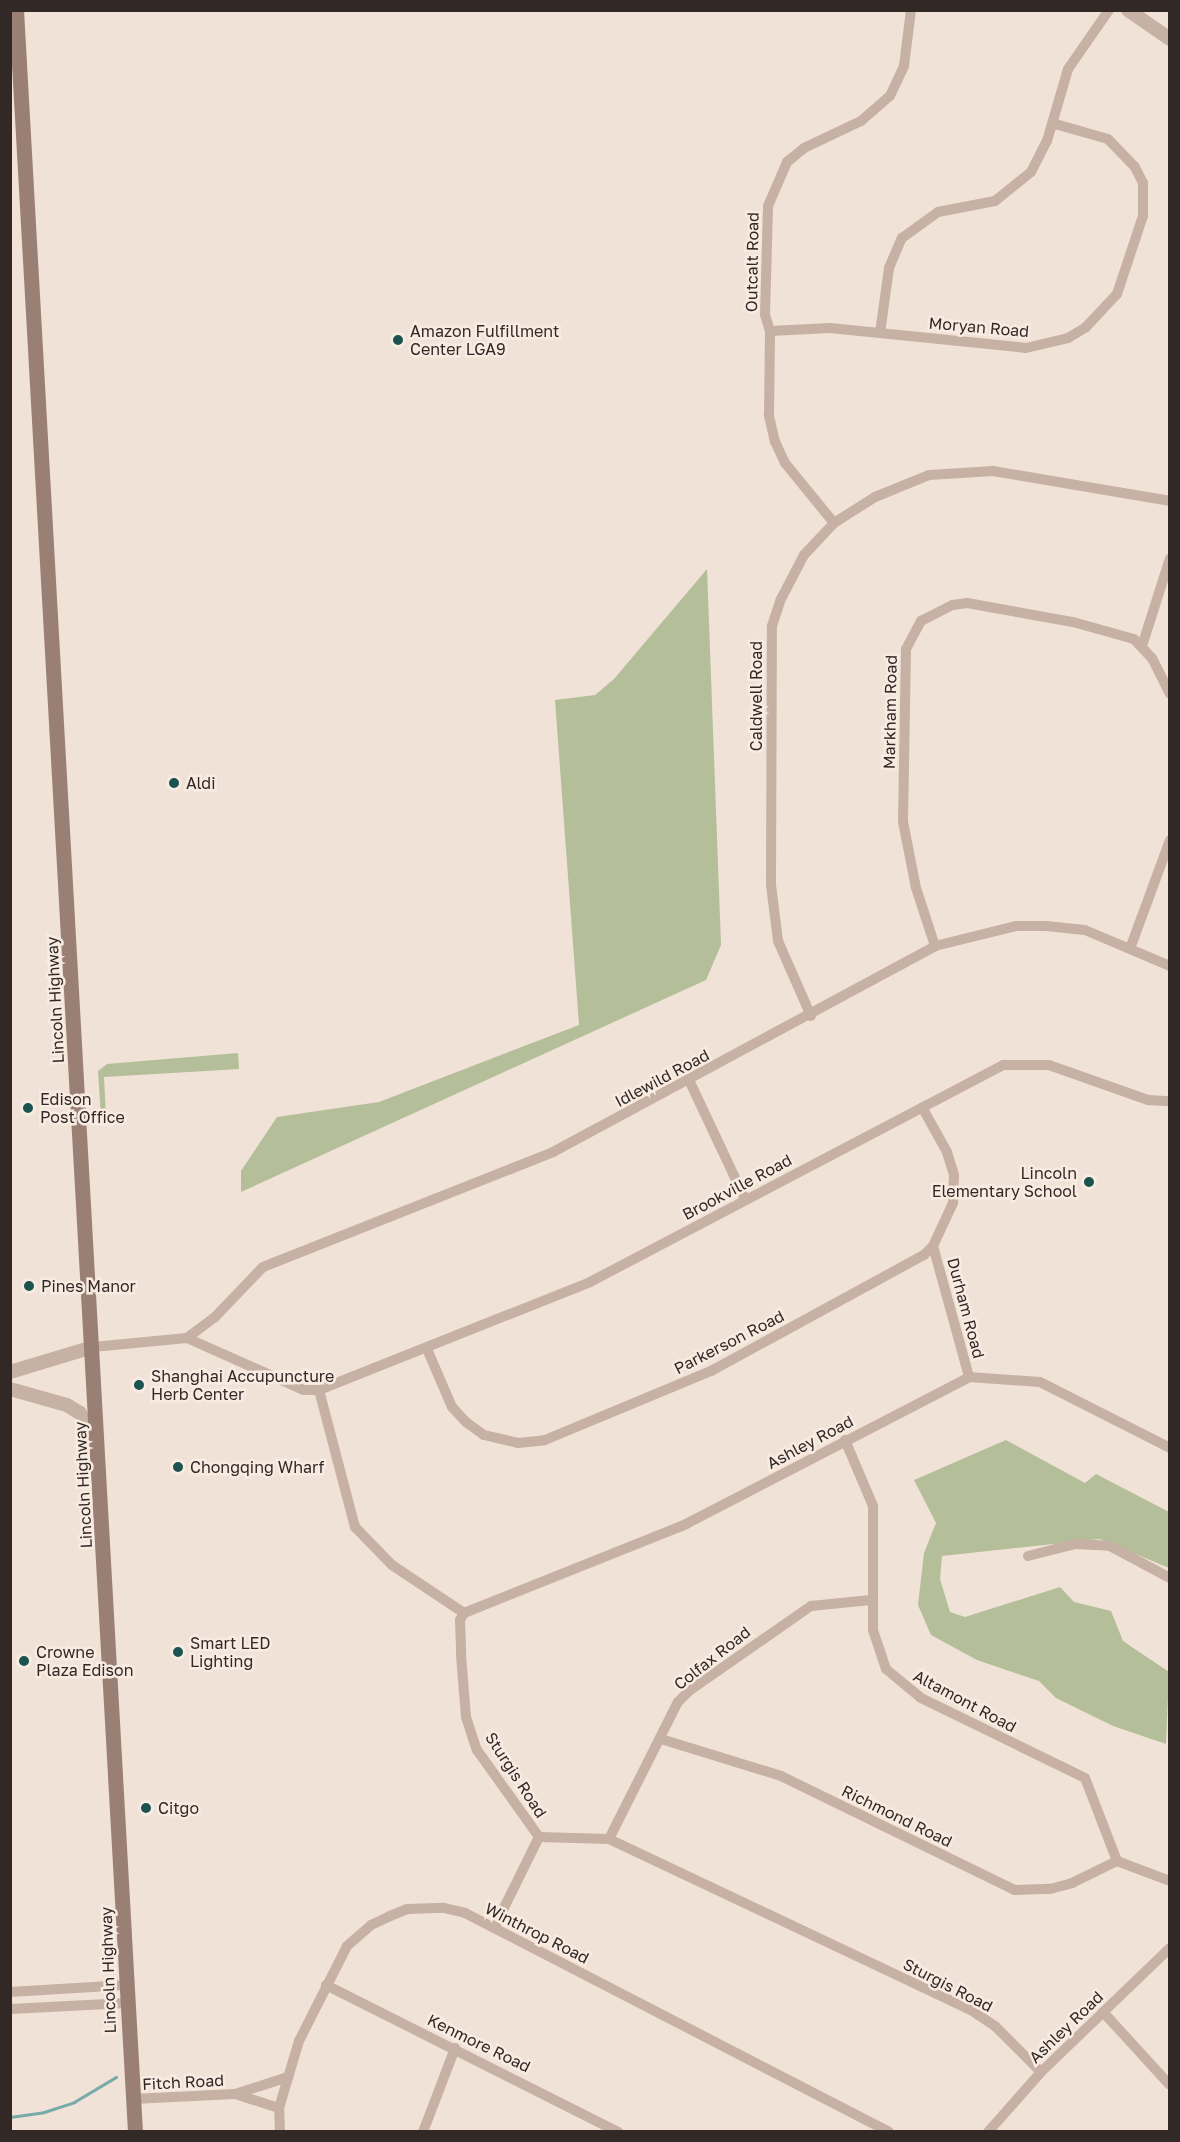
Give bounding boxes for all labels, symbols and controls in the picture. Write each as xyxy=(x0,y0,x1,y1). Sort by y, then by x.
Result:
street label: Outcalt Road xyxy=(742,212,762,312)
street label: Moryan Road xyxy=(928,313,1030,341)
place label: Amazon Fulfillment Center LGA9 xyxy=(410,321,559,359)
marker: Amazon Fulfillment Center LGA9 xyxy=(391,333,405,347)
street label: Caldwell Road xyxy=(746,641,766,751)
street label: Markham Road xyxy=(879,655,901,769)
place label: Aldi xyxy=(186,773,215,793)
marker: Aldi xyxy=(167,776,181,790)
street label: Lincoln Highway xyxy=(42,936,68,1064)
street label: Idlewild Road xyxy=(611,1045,713,1111)
place label: Edison Post Office xyxy=(40,1089,125,1127)
marker: Edison Post Office xyxy=(21,1101,35,1115)
street label: Brookville Road xyxy=(679,1150,795,1224)
place label: Lincoln Elementary School xyxy=(932,1163,1077,1201)
marker: Lincoln Elementary School xyxy=(1082,1175,1096,1189)
street label: Durham Road xyxy=(943,1256,989,1360)
place label: Pines Manor xyxy=(41,1276,136,1296)
marker: Pines Manor xyxy=(22,1279,36,1293)
street label: Parkerson Road xyxy=(671,1306,787,1378)
place label: Shanghai Accupuncture Herb Center xyxy=(151,1366,334,1404)
marker: Shanghai Accupuncture Herb Center xyxy=(132,1378,146,1392)
street label: Ashley Road xyxy=(764,1411,856,1473)
street label: Lincoln Highway xyxy=(70,1421,96,1549)
place label: Chongqing Wharf xyxy=(190,1457,324,1477)
marker: Chongqing Wharf xyxy=(171,1460,185,1474)
street label: Colfax Road xyxy=(670,1622,754,1694)
place label: Smart LED Lighting xyxy=(190,1633,270,1671)
place label: Crowne Plaza Edison xyxy=(36,1642,133,1680)
marker: Smart LED Lighting xyxy=(171,1645,185,1659)
marker: Crowne Plaza Edison xyxy=(17,1654,31,1668)
street label: Altamont Road xyxy=(910,1666,1020,1736)
street label: Sturgis Road xyxy=(481,1729,551,1821)
street label: Richmond Road xyxy=(839,1781,955,1851)
place label: Citgo xyxy=(158,1798,199,1818)
marker: Citgo xyxy=(139,1801,153,1815)
street label: Winthrop Road xyxy=(482,1899,592,1967)
street label: Lincoln Highway xyxy=(96,1906,120,2034)
street label: Sturgis Road xyxy=(900,1954,996,2016)
street label: Ashley Road xyxy=(1025,1987,1107,2067)
street label: Kenmore Road xyxy=(424,2010,534,2076)
street label: Fitch Road xyxy=(142,2070,224,2094)

